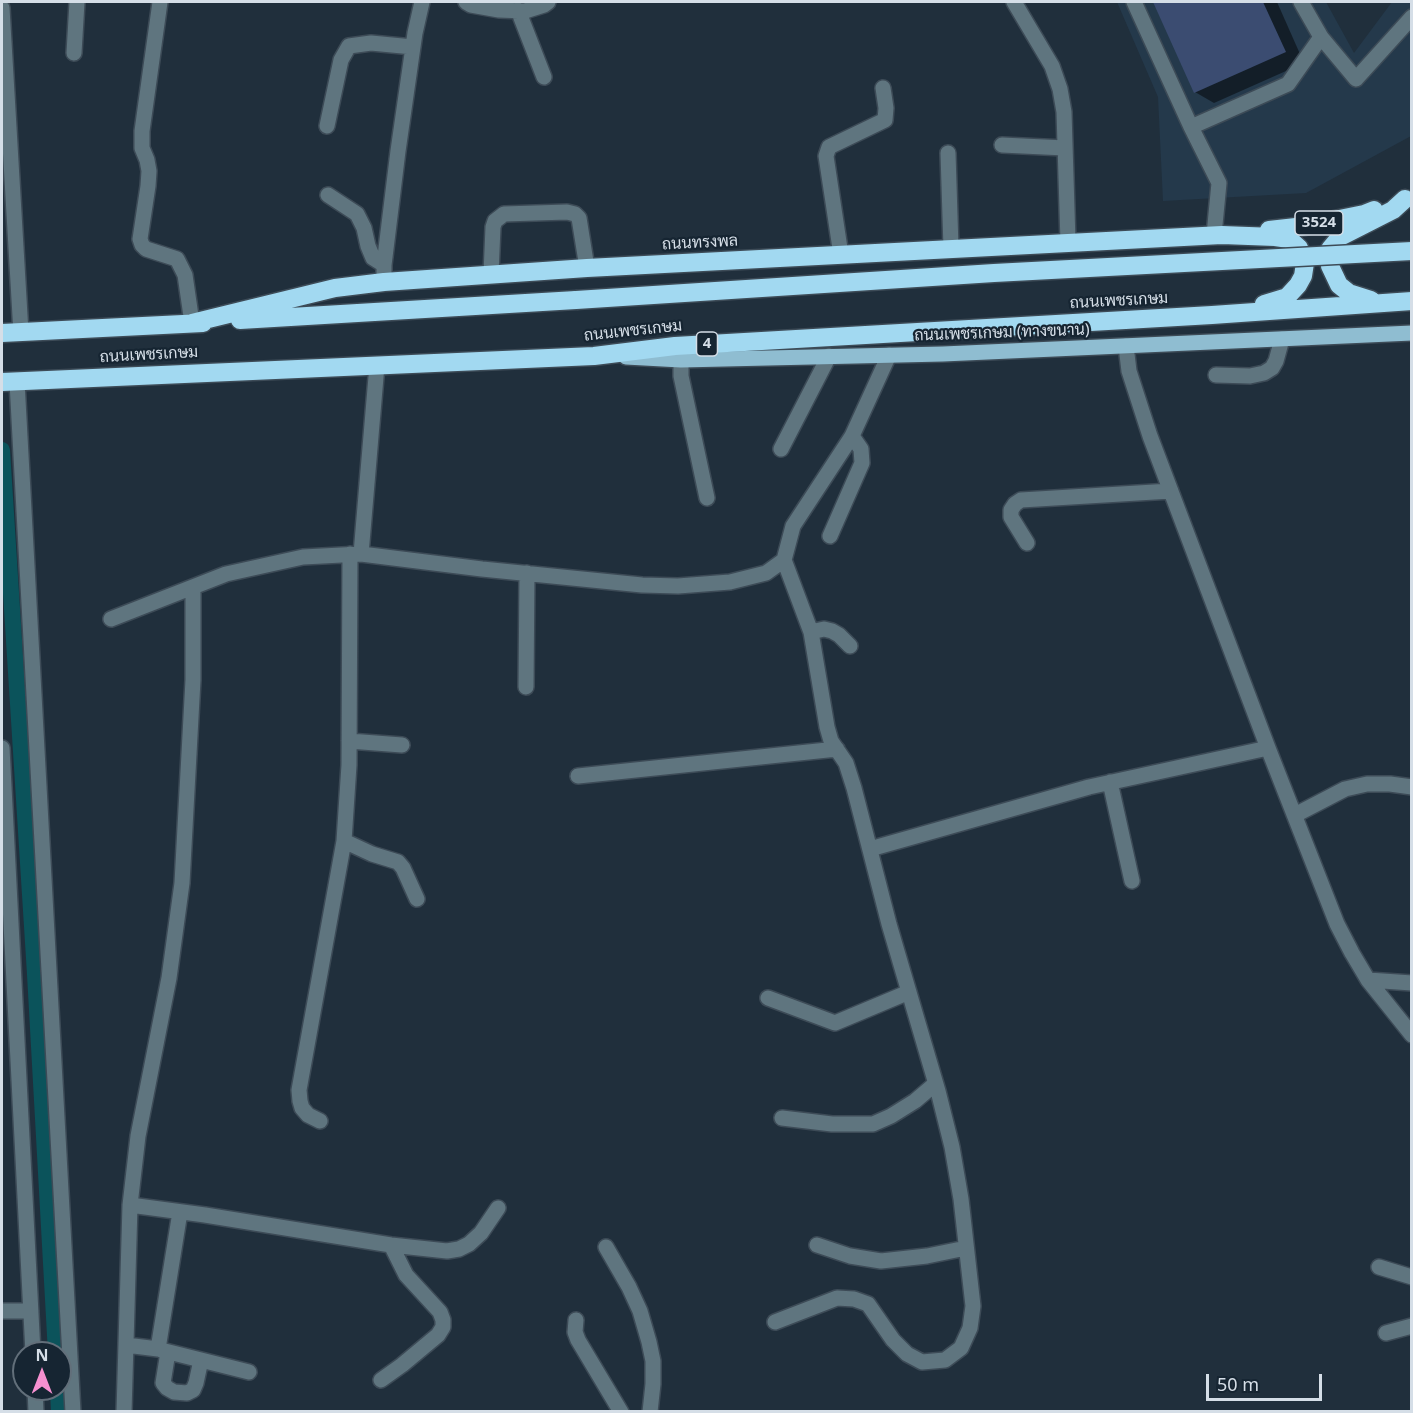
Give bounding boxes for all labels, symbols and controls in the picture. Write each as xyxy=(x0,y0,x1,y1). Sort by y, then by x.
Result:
road number: 3524 xyxy=(1295,211,1343,235)
street label: ถนนทรงพล xyxy=(662,231,738,255)
street label: ถนนเพชรเกษม xyxy=(1069,289,1169,313)
street label: ถนนเพชรเกษม xyxy=(583,316,683,346)
street label: ถนนเพชรเกษม (ทางขนาน) xyxy=(914,320,1090,346)
road number: 4 xyxy=(696,332,718,356)
street label: ถนนเพชรเกษม xyxy=(99,343,199,367)
north arrow xyxy=(12,1341,72,1401)
text: N xyxy=(35,1344,49,1366)
scale bar xyxy=(1209,1362,1324,1400)
text: 50 m xyxy=(1217,1372,1259,1396)

